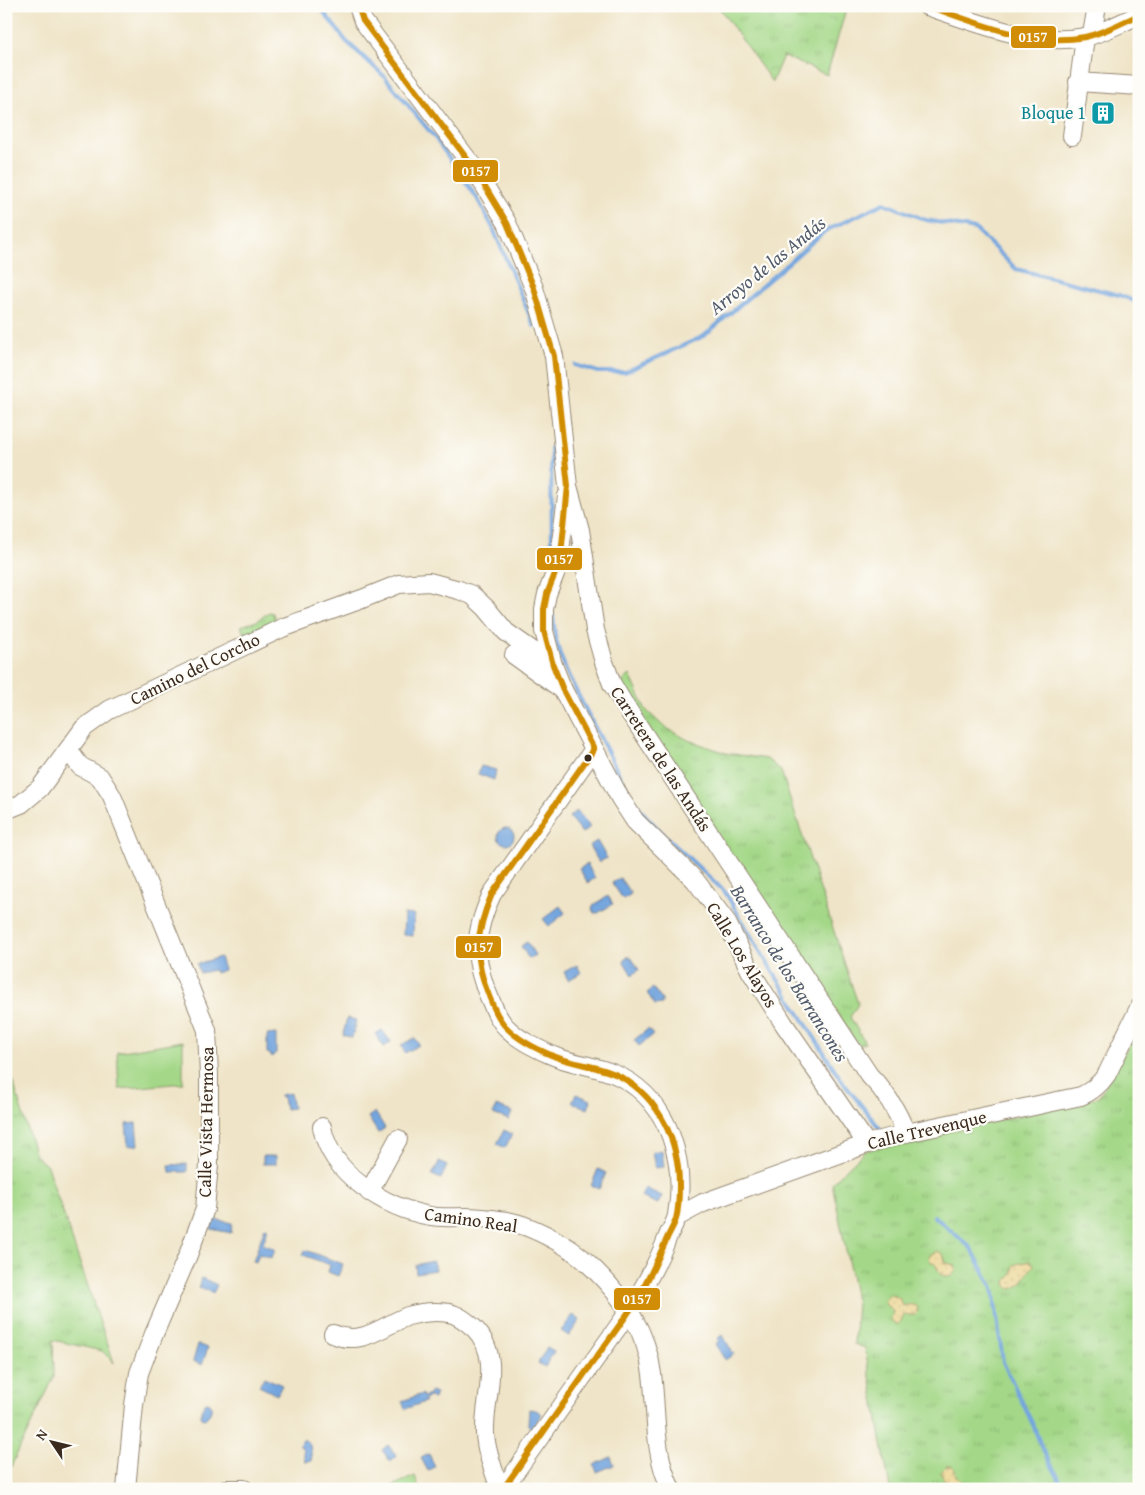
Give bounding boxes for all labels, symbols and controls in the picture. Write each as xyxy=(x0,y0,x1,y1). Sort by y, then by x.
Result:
line badge: 0157 xyxy=(1010,25,1057,49)
text: 0157 xyxy=(1018,27,1048,47)
place label: Bloque 1 xyxy=(1021,99,1086,126)
building icon: Bloque 1 xyxy=(1090,100,1116,126)
line badge: 0157 xyxy=(452,159,499,183)
text: 0157 xyxy=(461,161,491,181)
water label: Arroyo de las Andás xyxy=(702,209,832,322)
line badge: 0157 xyxy=(536,547,583,571)
text: 0157 xyxy=(544,549,574,569)
street label: Camino del Corcho xyxy=(125,625,264,712)
street label: Carretera de las Andás xyxy=(604,681,719,837)
unlabelled marker xyxy=(583,753,593,763)
water label: Barranco de los Barrancones xyxy=(723,878,856,1067)
street label: Calle Los Alayos xyxy=(700,897,785,1013)
line badge: 0157 xyxy=(455,935,502,959)
text: 0157 xyxy=(464,937,494,957)
street label: Calle Vista Hermosa xyxy=(191,1046,220,1198)
street label: Calle Trevenque xyxy=(865,1103,989,1156)
street label: Camino Real xyxy=(423,1200,519,1239)
line badge: 0157 xyxy=(613,1287,661,1311)
text: 0157 xyxy=(622,1289,652,1309)
north arrow xyxy=(28,1418,78,1468)
text: N xyxy=(30,1424,53,1444)

